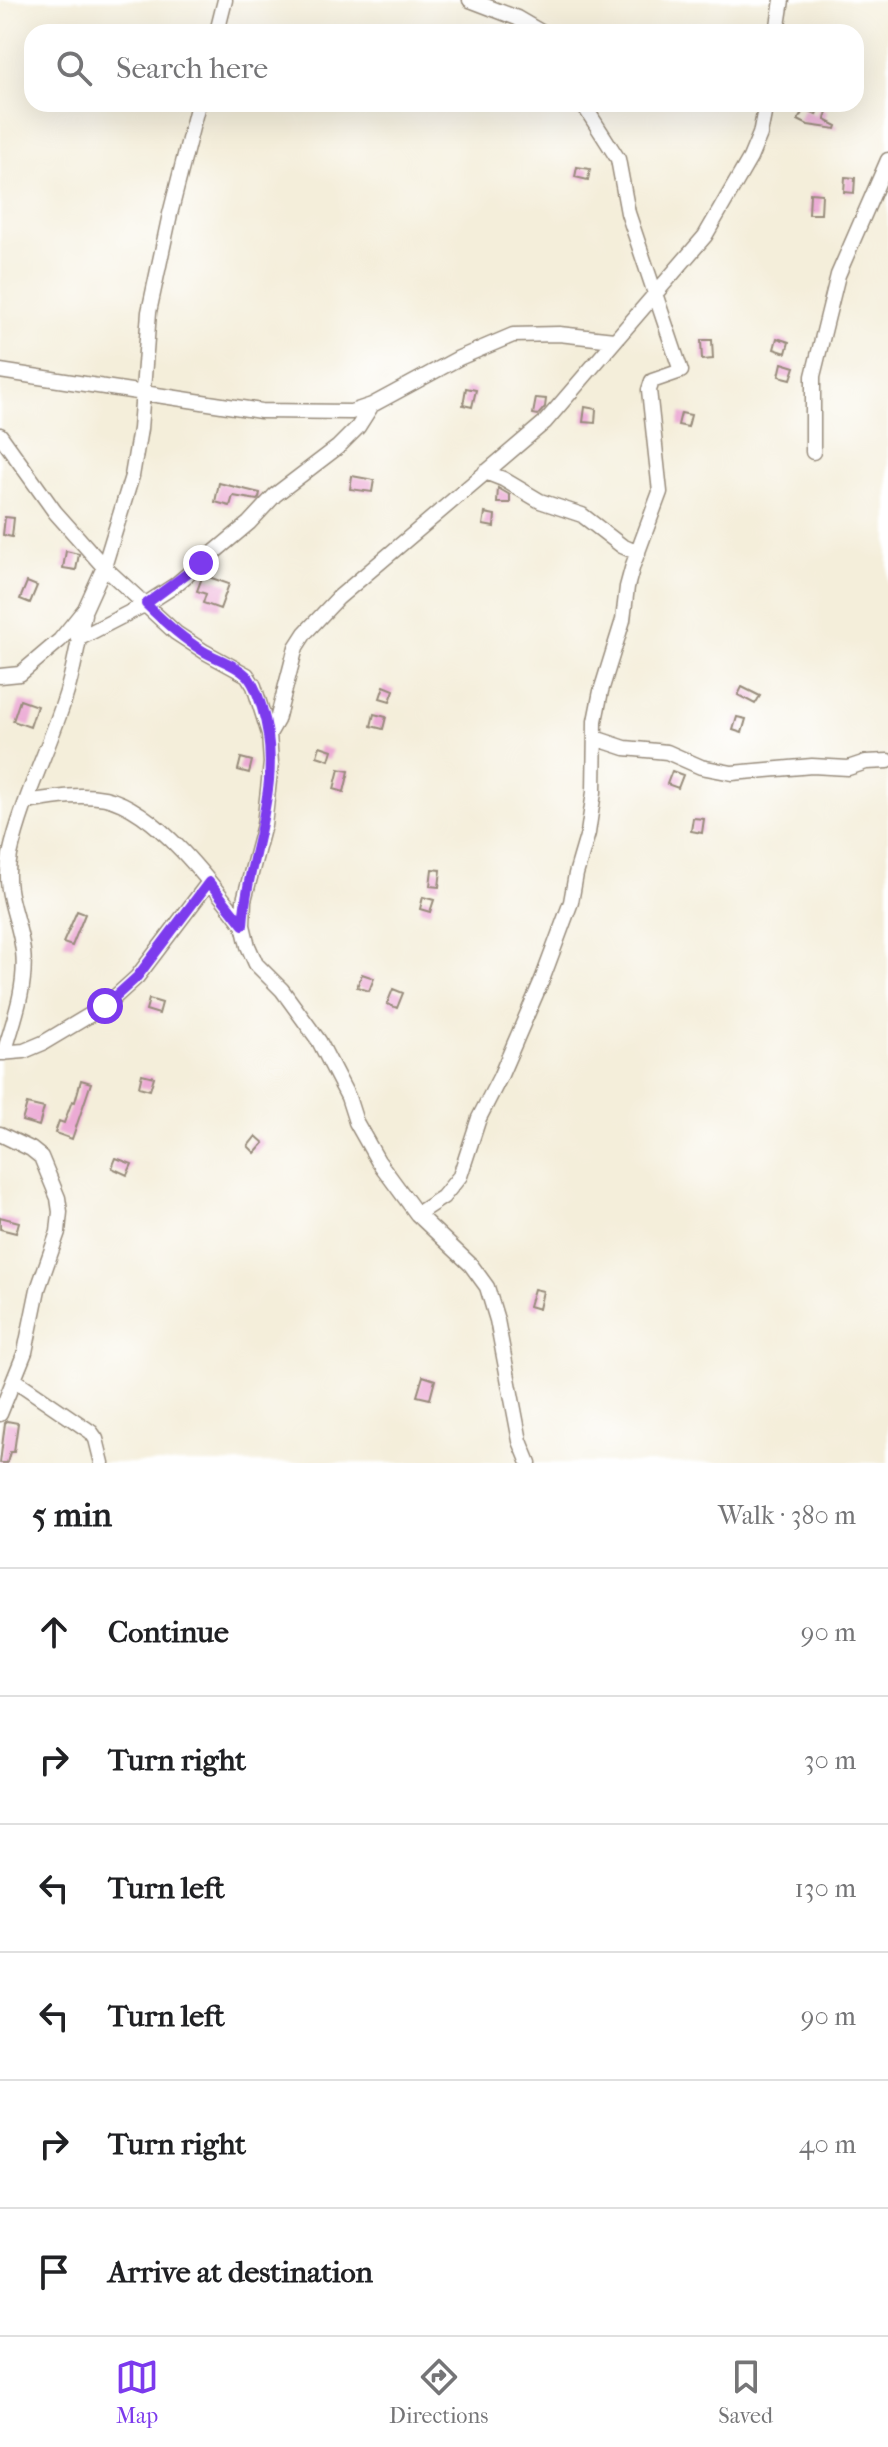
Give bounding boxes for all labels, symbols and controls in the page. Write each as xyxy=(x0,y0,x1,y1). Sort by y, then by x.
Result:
search box xyxy=(24,24,864,112)
icon: search xyxy=(52,46,96,90)
text: Search here xyxy=(116,51,268,86)
route end xyxy=(183,545,219,581)
route start xyxy=(87,988,123,1024)
text: 5 min xyxy=(32,1495,112,1535)
text: Walk · 380 m xyxy=(718,1500,856,1531)
icon: ahead xyxy=(32,1610,76,1654)
text: Continue xyxy=(108,1615,229,1650)
text: 90 m xyxy=(801,1617,856,1648)
icon: right xyxy=(32,1738,76,1782)
text: Turn right xyxy=(108,1743,246,1778)
text: 30 m xyxy=(804,1745,856,1776)
icon: left xyxy=(32,1866,76,1910)
text: Turn left xyxy=(108,1871,225,1906)
text: 130 m xyxy=(795,1873,856,1904)
icon: left xyxy=(32,1994,76,2038)
text: Turn left xyxy=(108,1999,225,2034)
text: 90 m xyxy=(801,2001,856,2032)
icon: right xyxy=(32,2122,76,2166)
text: Turn right xyxy=(108,2127,246,2162)
text: 40 m xyxy=(799,2129,856,2160)
icon: arrive xyxy=(32,2250,76,2294)
text: Arrive at destination xyxy=(108,2255,373,2290)
tab: Map xyxy=(115,2355,159,2429)
tab: Directions xyxy=(389,2355,488,2429)
tab: Saved xyxy=(718,2355,773,2429)

